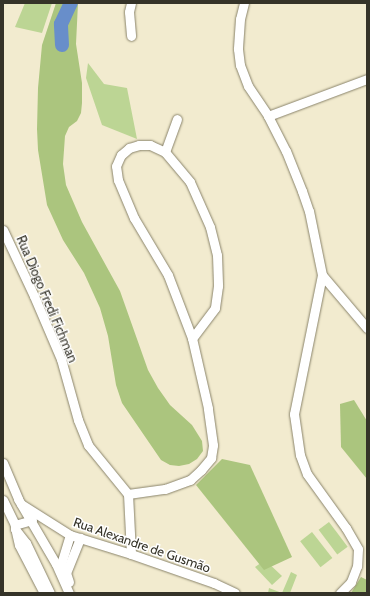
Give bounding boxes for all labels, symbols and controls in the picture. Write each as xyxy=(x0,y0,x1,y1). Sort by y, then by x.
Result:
street label: Rua Diogo Fredi Fichman xyxy=(13,233,81,365)
street label: Rua Alexandre de Gusmão xyxy=(71,514,213,576)

